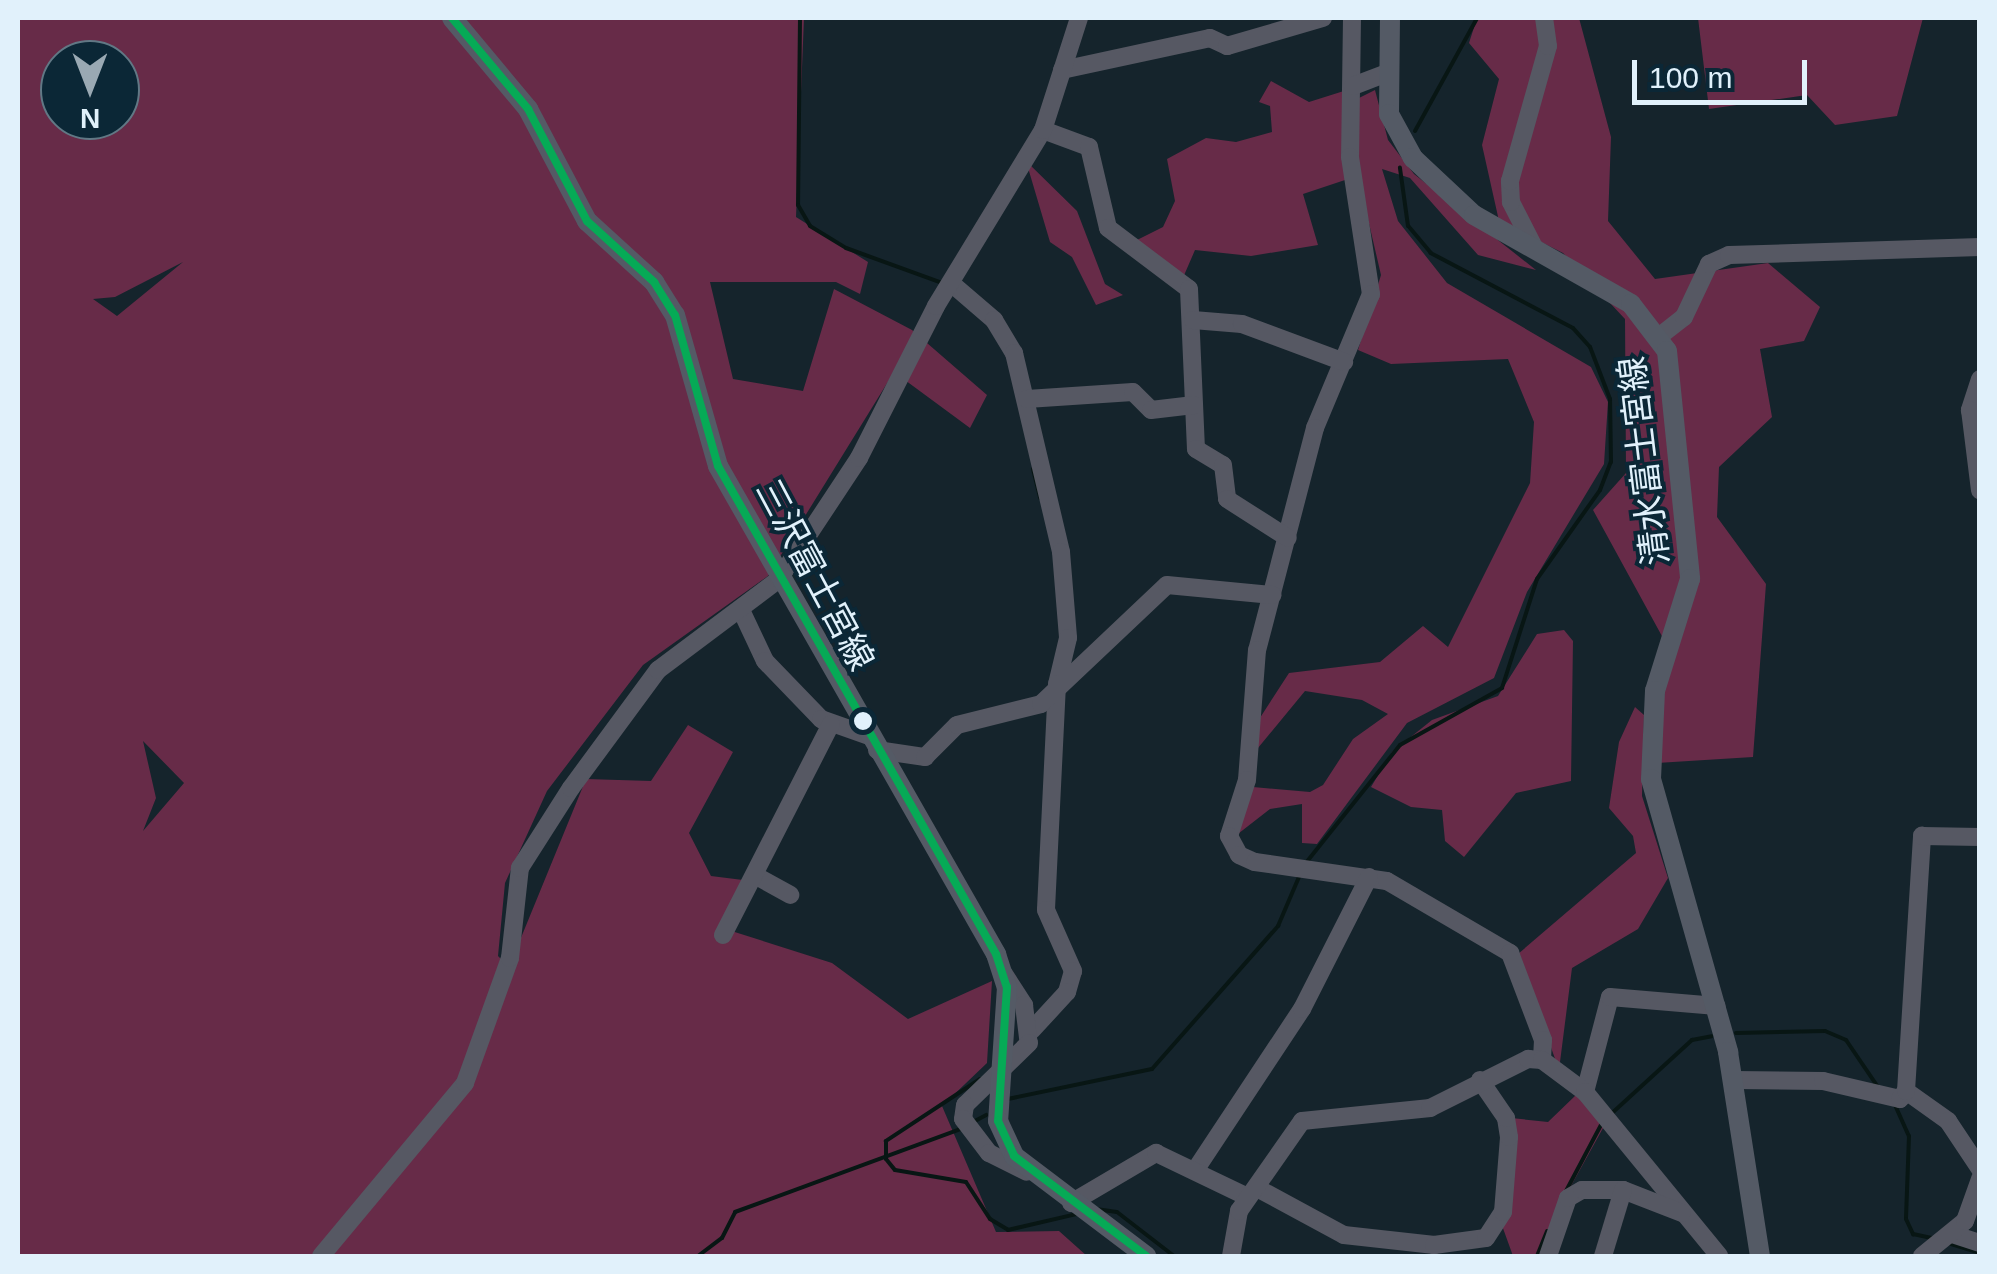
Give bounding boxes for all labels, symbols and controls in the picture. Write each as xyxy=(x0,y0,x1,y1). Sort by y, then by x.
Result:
north arrow xyxy=(40,40,140,140)
scale bar xyxy=(1637,40,1812,102)
text: 100 m xyxy=(1649,61,1732,94)
text: N xyxy=(80,103,100,134)
street label: 清水富士宮線 xyxy=(1610,354,1678,568)
street label: 三沢富士宮線 xyxy=(747,472,883,678)
unlabelled marker xyxy=(853,711,873,731)

